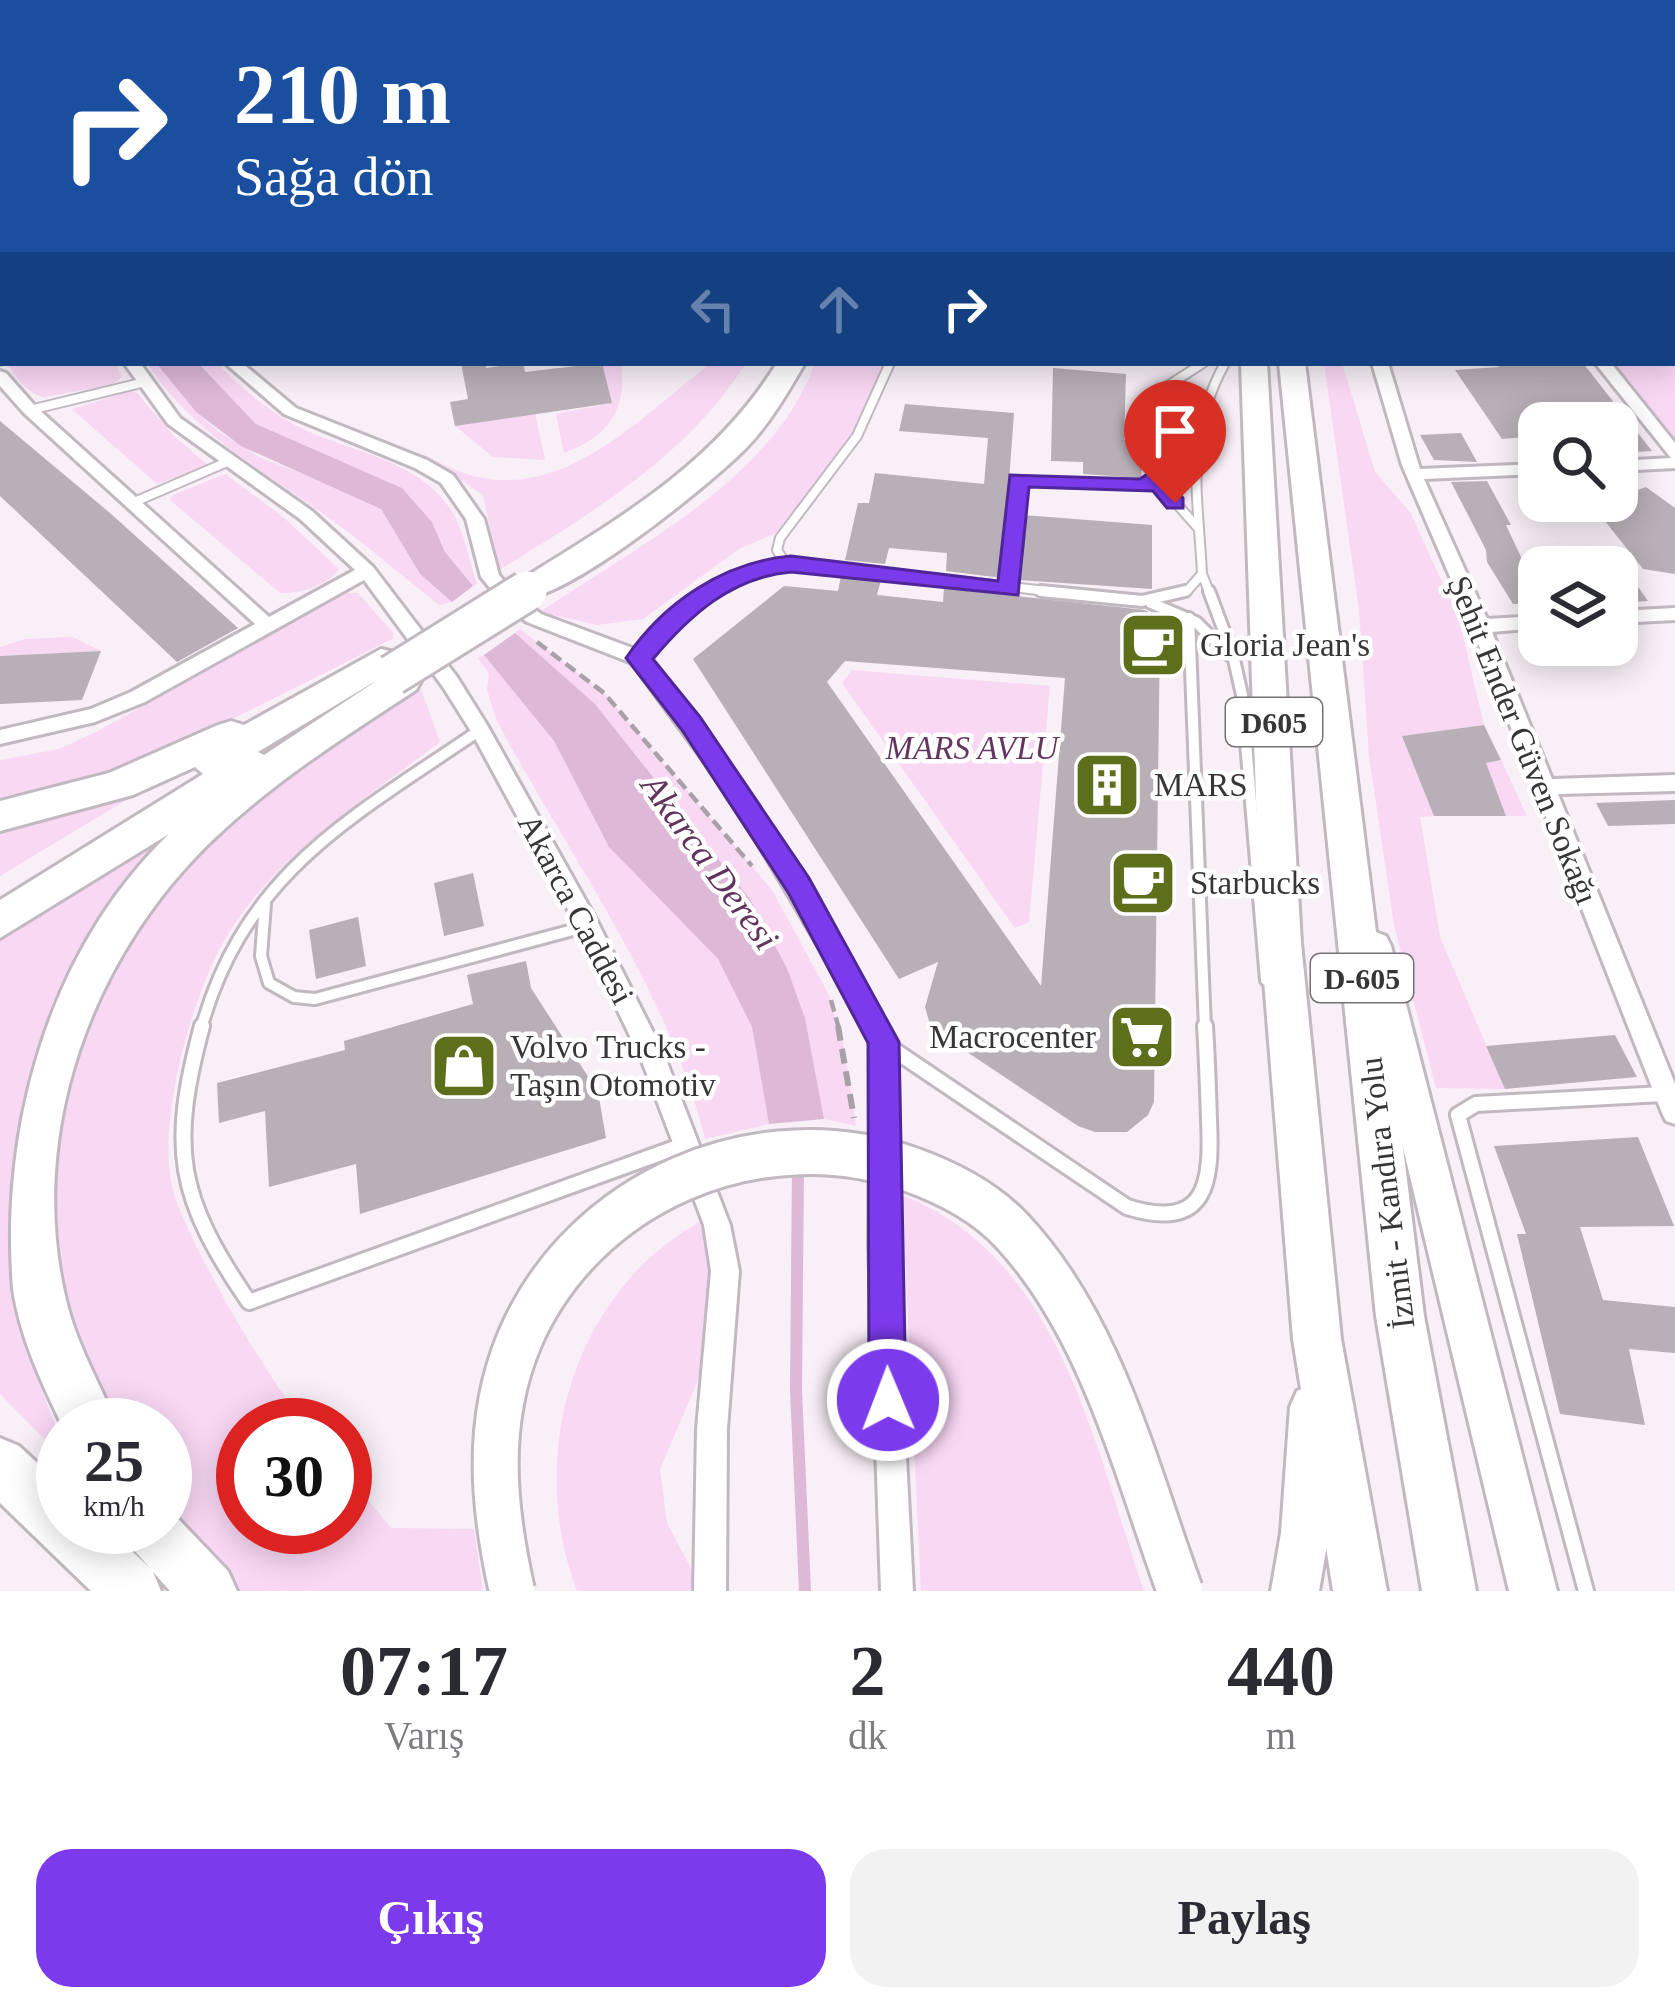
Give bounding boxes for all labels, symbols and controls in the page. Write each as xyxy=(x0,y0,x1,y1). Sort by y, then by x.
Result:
icon: right xyxy=(36,48,192,204)
text: 210 m xyxy=(234,48,451,141)
text: Sağa dön xyxy=(234,147,433,207)
icon: left xyxy=(680,276,746,342)
icon: ahead xyxy=(806,276,872,342)
icon: right xyxy=(932,276,998,342)
pin xyxy=(1124,380,1226,503)
icon: arrive xyxy=(1142,398,1208,464)
map controls xyxy=(1518,402,1638,666)
button: search xyxy=(1518,402,1638,522)
button: layers xyxy=(1518,546,1638,666)
street label: Şehit Ender Güven Sokağı xyxy=(1441,571,1605,909)
cafe icon: Gloria Jean's xyxy=(1118,610,1188,680)
place label: Gloria Jean's xyxy=(1200,627,1370,663)
road number: D605 xyxy=(1226,698,1322,746)
park label: MARS AVLU xyxy=(885,730,1061,766)
building icon: MARS xyxy=(1072,750,1142,820)
water label: Akarca Deresi xyxy=(632,765,787,957)
place label: MARS xyxy=(1154,767,1248,803)
street label: Akarca Caddesi xyxy=(511,808,641,1010)
cafe icon: Starbucks xyxy=(1108,848,1178,918)
place label: Starbucks xyxy=(1190,865,1320,901)
road number: D-605 xyxy=(1311,954,1413,1002)
supermarket icon: Macrocenter xyxy=(1107,1002,1177,1072)
place label: Macrocenter xyxy=(929,1019,1096,1055)
place label: Volvo Trucks - Taşın Otomotiv xyxy=(510,1029,716,1103)
shop icon: Volvo Trucks - Taşın Otomotiv xyxy=(429,1031,499,1101)
street label: İzmit - Kandıra Yolu xyxy=(1352,1055,1422,1331)
position arrow xyxy=(825,1337,951,1463)
speed limit sign: 30 xyxy=(216,1398,372,1554)
text: 25 xyxy=(84,1428,144,1494)
text: km/h xyxy=(83,1489,145,1522)
text: 07:17 xyxy=(340,1631,508,1711)
text: 2 xyxy=(849,1631,885,1711)
text: 440 xyxy=(1227,1631,1335,1711)
text: Varış xyxy=(384,1714,464,1757)
text: dk xyxy=(848,1714,887,1757)
text: m xyxy=(1266,1714,1296,1757)
button: Çıkış xyxy=(36,1849,826,1987)
button: Paylaş xyxy=(850,1849,1639,1987)

